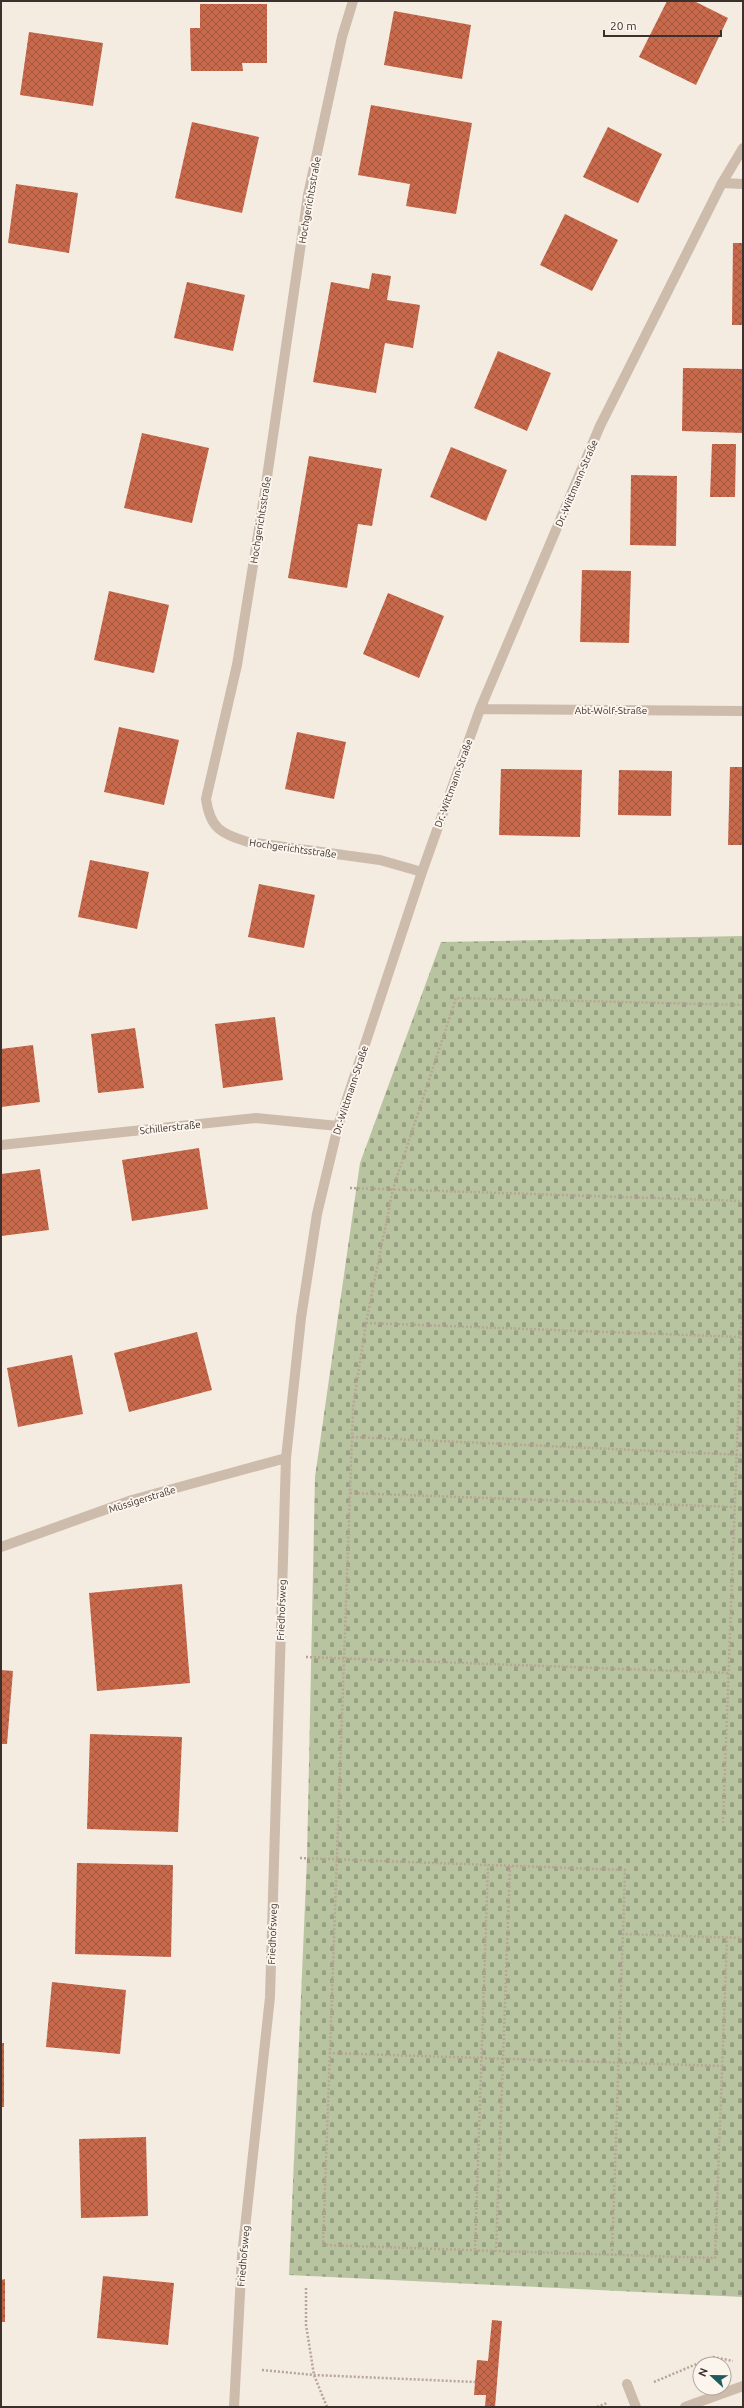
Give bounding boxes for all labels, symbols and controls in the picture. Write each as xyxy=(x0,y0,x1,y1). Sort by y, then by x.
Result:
scale bar xyxy=(604,12,721,38)
text: 20 m xyxy=(610,19,637,32)
street label: Hochgerichtsstraße xyxy=(296,156,323,244)
street label: Dr.-Wittmann-Straße xyxy=(553,438,600,528)
street label: Hochgerichtsstraße xyxy=(248,476,273,564)
street label: Abt-Wolf-Straße xyxy=(575,705,647,716)
street label: Dr.-Wittmann-Straße xyxy=(432,737,475,829)
street label: Hochgerichtsstraße xyxy=(249,837,337,860)
street label: Dr.-Wittmann-Straße xyxy=(331,1044,370,1136)
street label: Schillerstraße xyxy=(139,1119,201,1136)
street label: Müssigerstraße xyxy=(107,1484,177,1515)
street label: Friedhofsweg xyxy=(275,1579,288,1641)
street label: Friedhofsweg xyxy=(266,1903,279,1965)
street label: Friedhofsweg xyxy=(235,2225,252,2287)
north arrow xyxy=(692,2356,732,2396)
text: N xyxy=(696,2366,710,2378)

